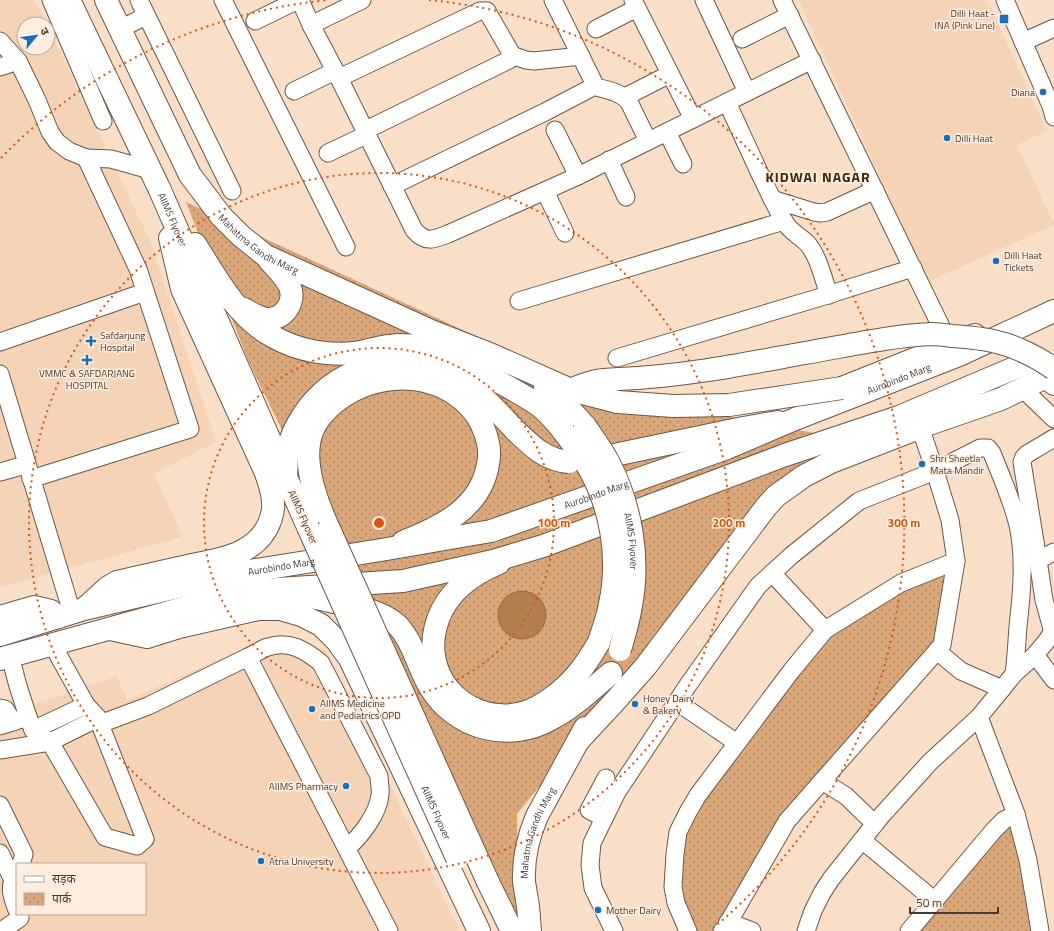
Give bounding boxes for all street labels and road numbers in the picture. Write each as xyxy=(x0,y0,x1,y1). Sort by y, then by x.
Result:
street label: AIIMS Flyover xyxy=(154,190,192,250)
street label: Mahatma Gandhi Marg xyxy=(215,210,301,277)
street label: Aurobindo Marg xyxy=(865,359,933,398)
street label: Aurobindo Marg xyxy=(562,476,630,512)
street label: AIIMS Flyover xyxy=(284,488,322,547)
street label: AIIMS Flyover xyxy=(620,511,642,570)
street label: Aurobindo Marg xyxy=(247,553,316,579)
street label: AIIMS Flyover xyxy=(418,783,455,842)
street label: Mahatma Gandhi Marg xyxy=(516,784,559,879)

